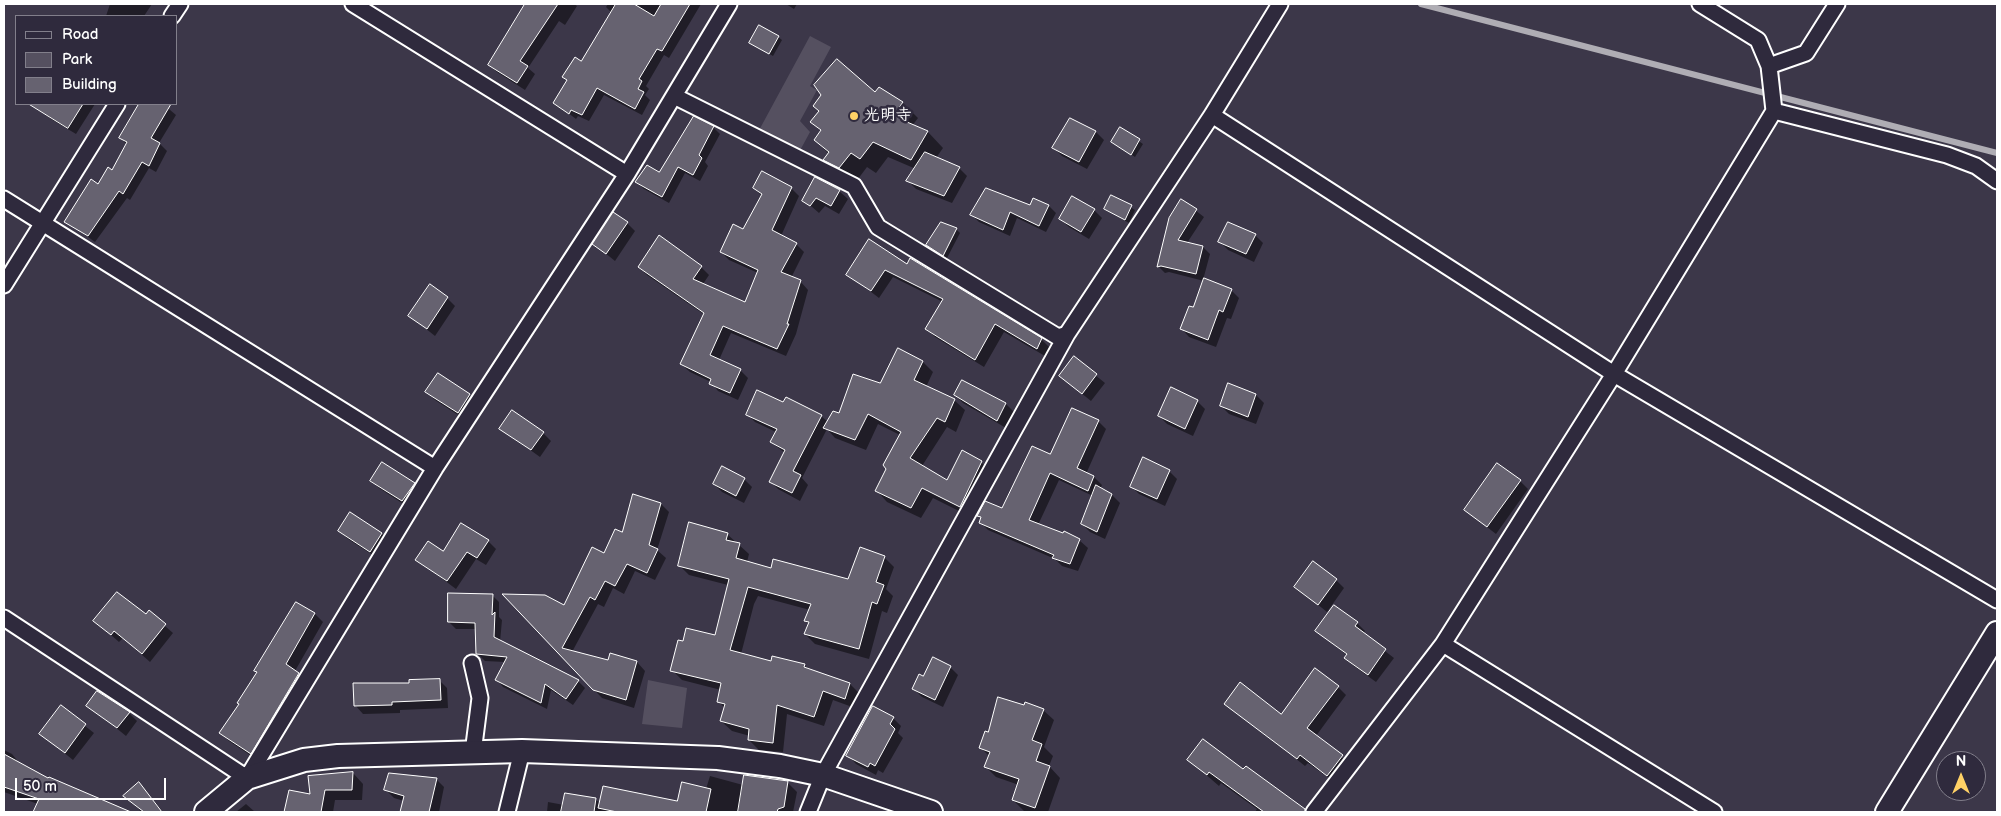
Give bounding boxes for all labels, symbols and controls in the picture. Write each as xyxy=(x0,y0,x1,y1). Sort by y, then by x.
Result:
legend xyxy=(15,15,178,105)
text: Road xyxy=(62,25,98,44)
text: Park xyxy=(62,50,92,69)
text: Building xyxy=(62,75,117,94)
place label: 光明寺 xyxy=(864,106,912,126)
marker: 光明寺 xyxy=(848,110,860,122)
north arrow xyxy=(1936,751,1986,801)
text: N xyxy=(1956,753,1966,770)
scale bar xyxy=(18,768,169,800)
text: 50 m xyxy=(23,777,57,796)

